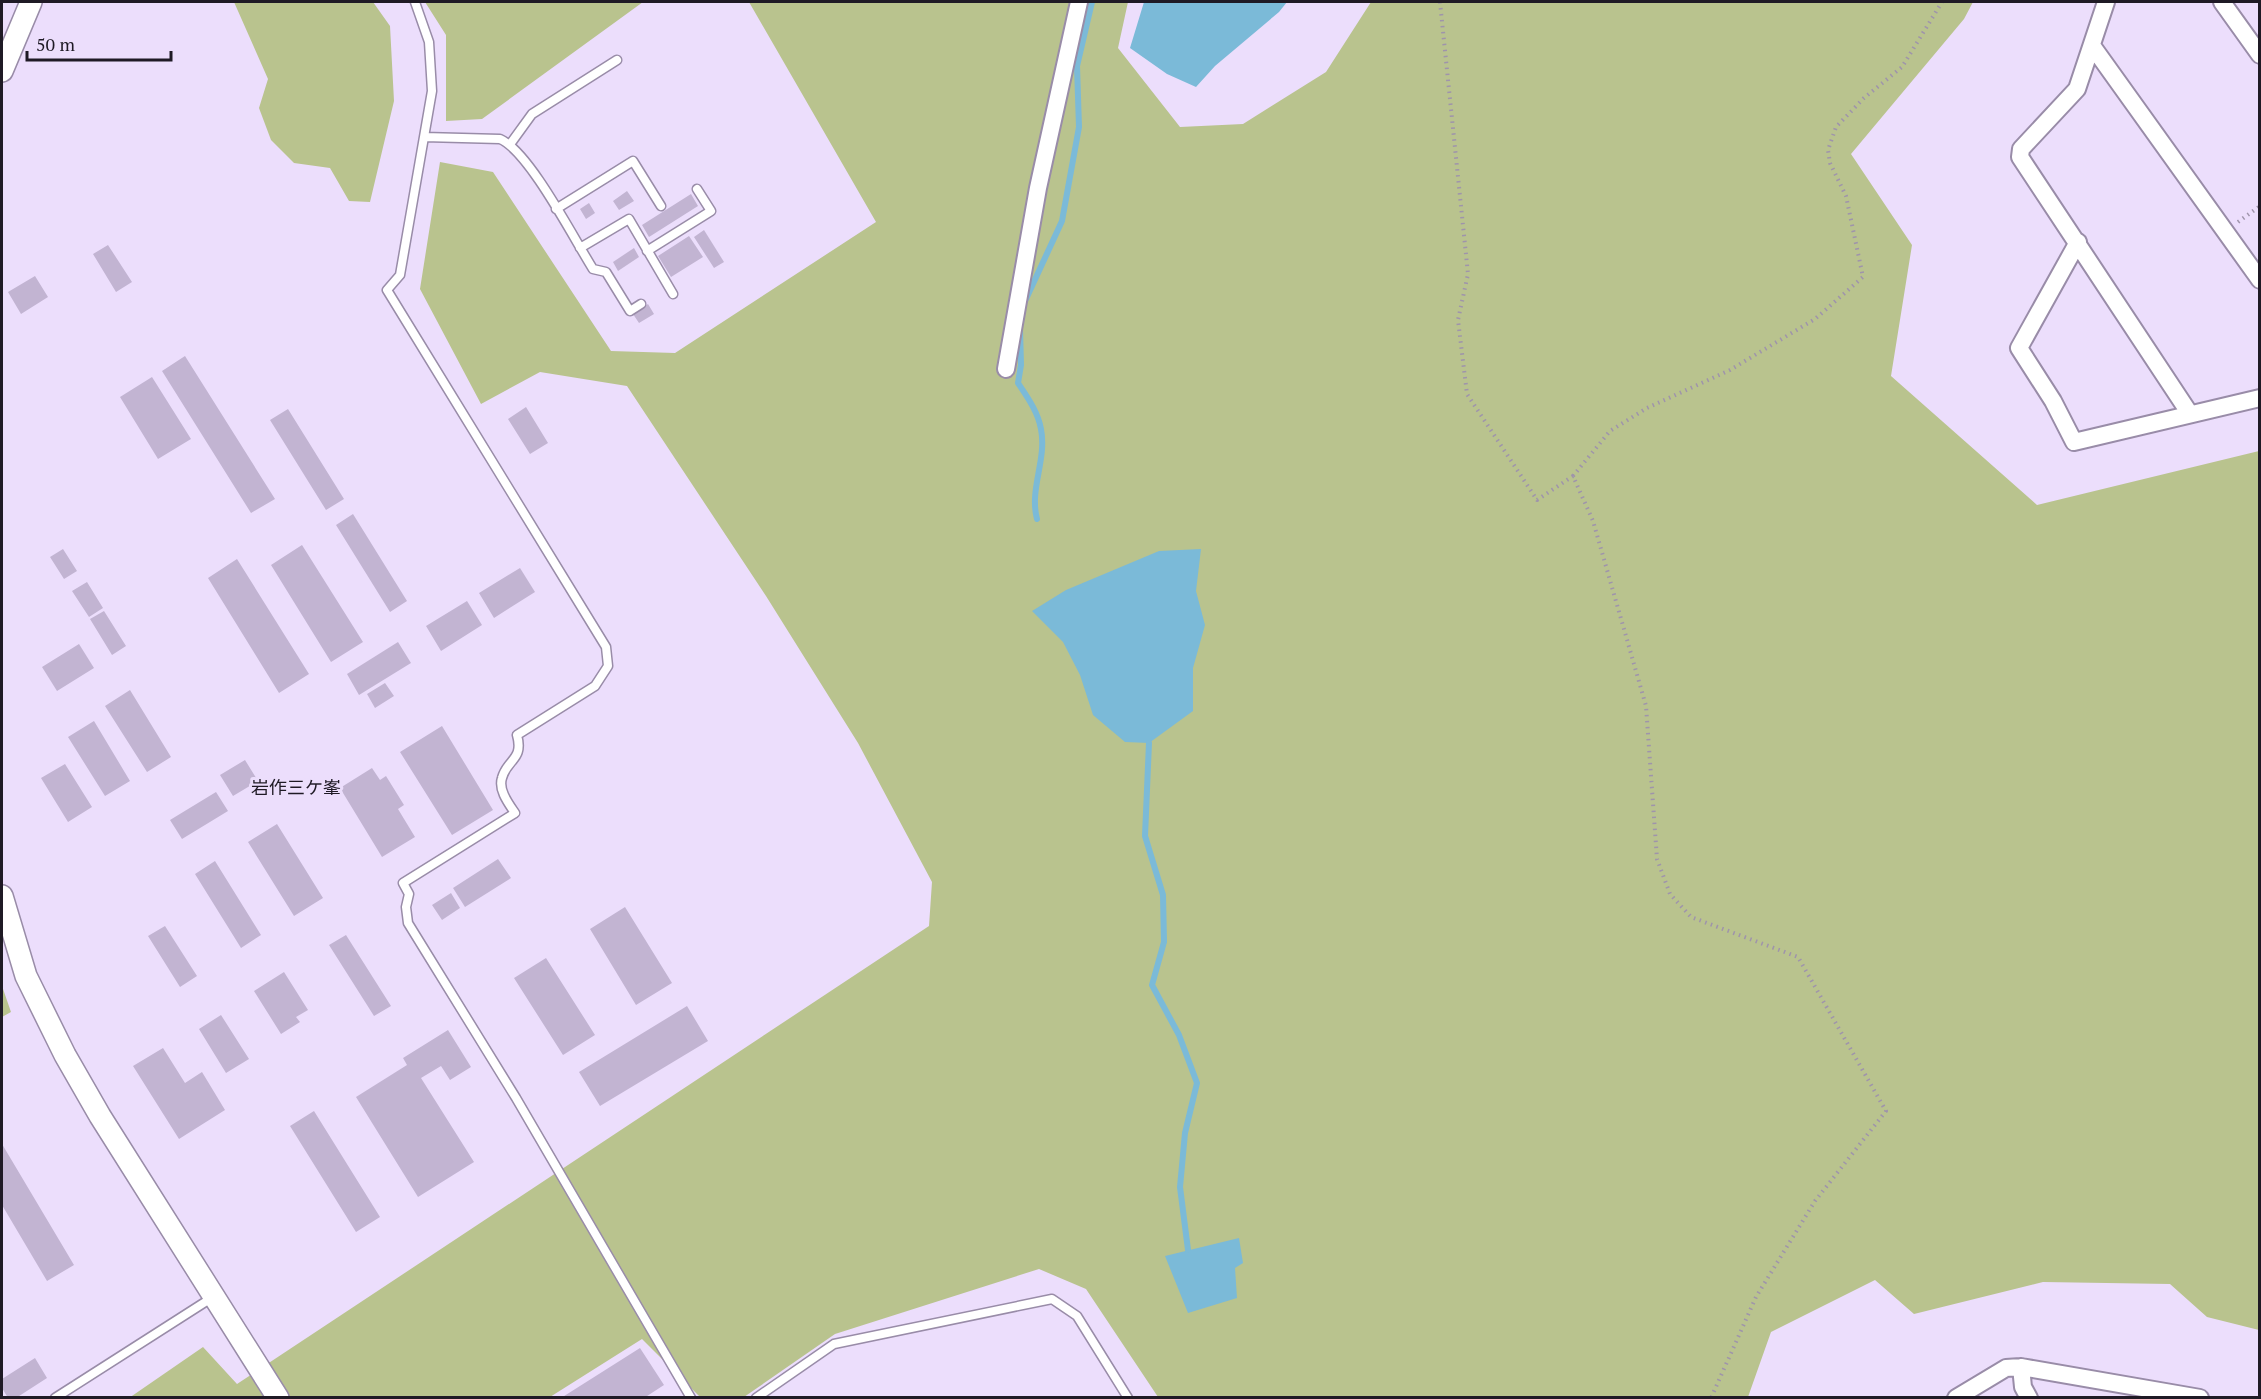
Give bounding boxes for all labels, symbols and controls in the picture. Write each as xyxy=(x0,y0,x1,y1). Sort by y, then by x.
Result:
scale bar xyxy=(27,24,171,62)
text: 50 m xyxy=(36,32,76,56)
district label: 岩作三ケ峯 xyxy=(251,775,341,799)

